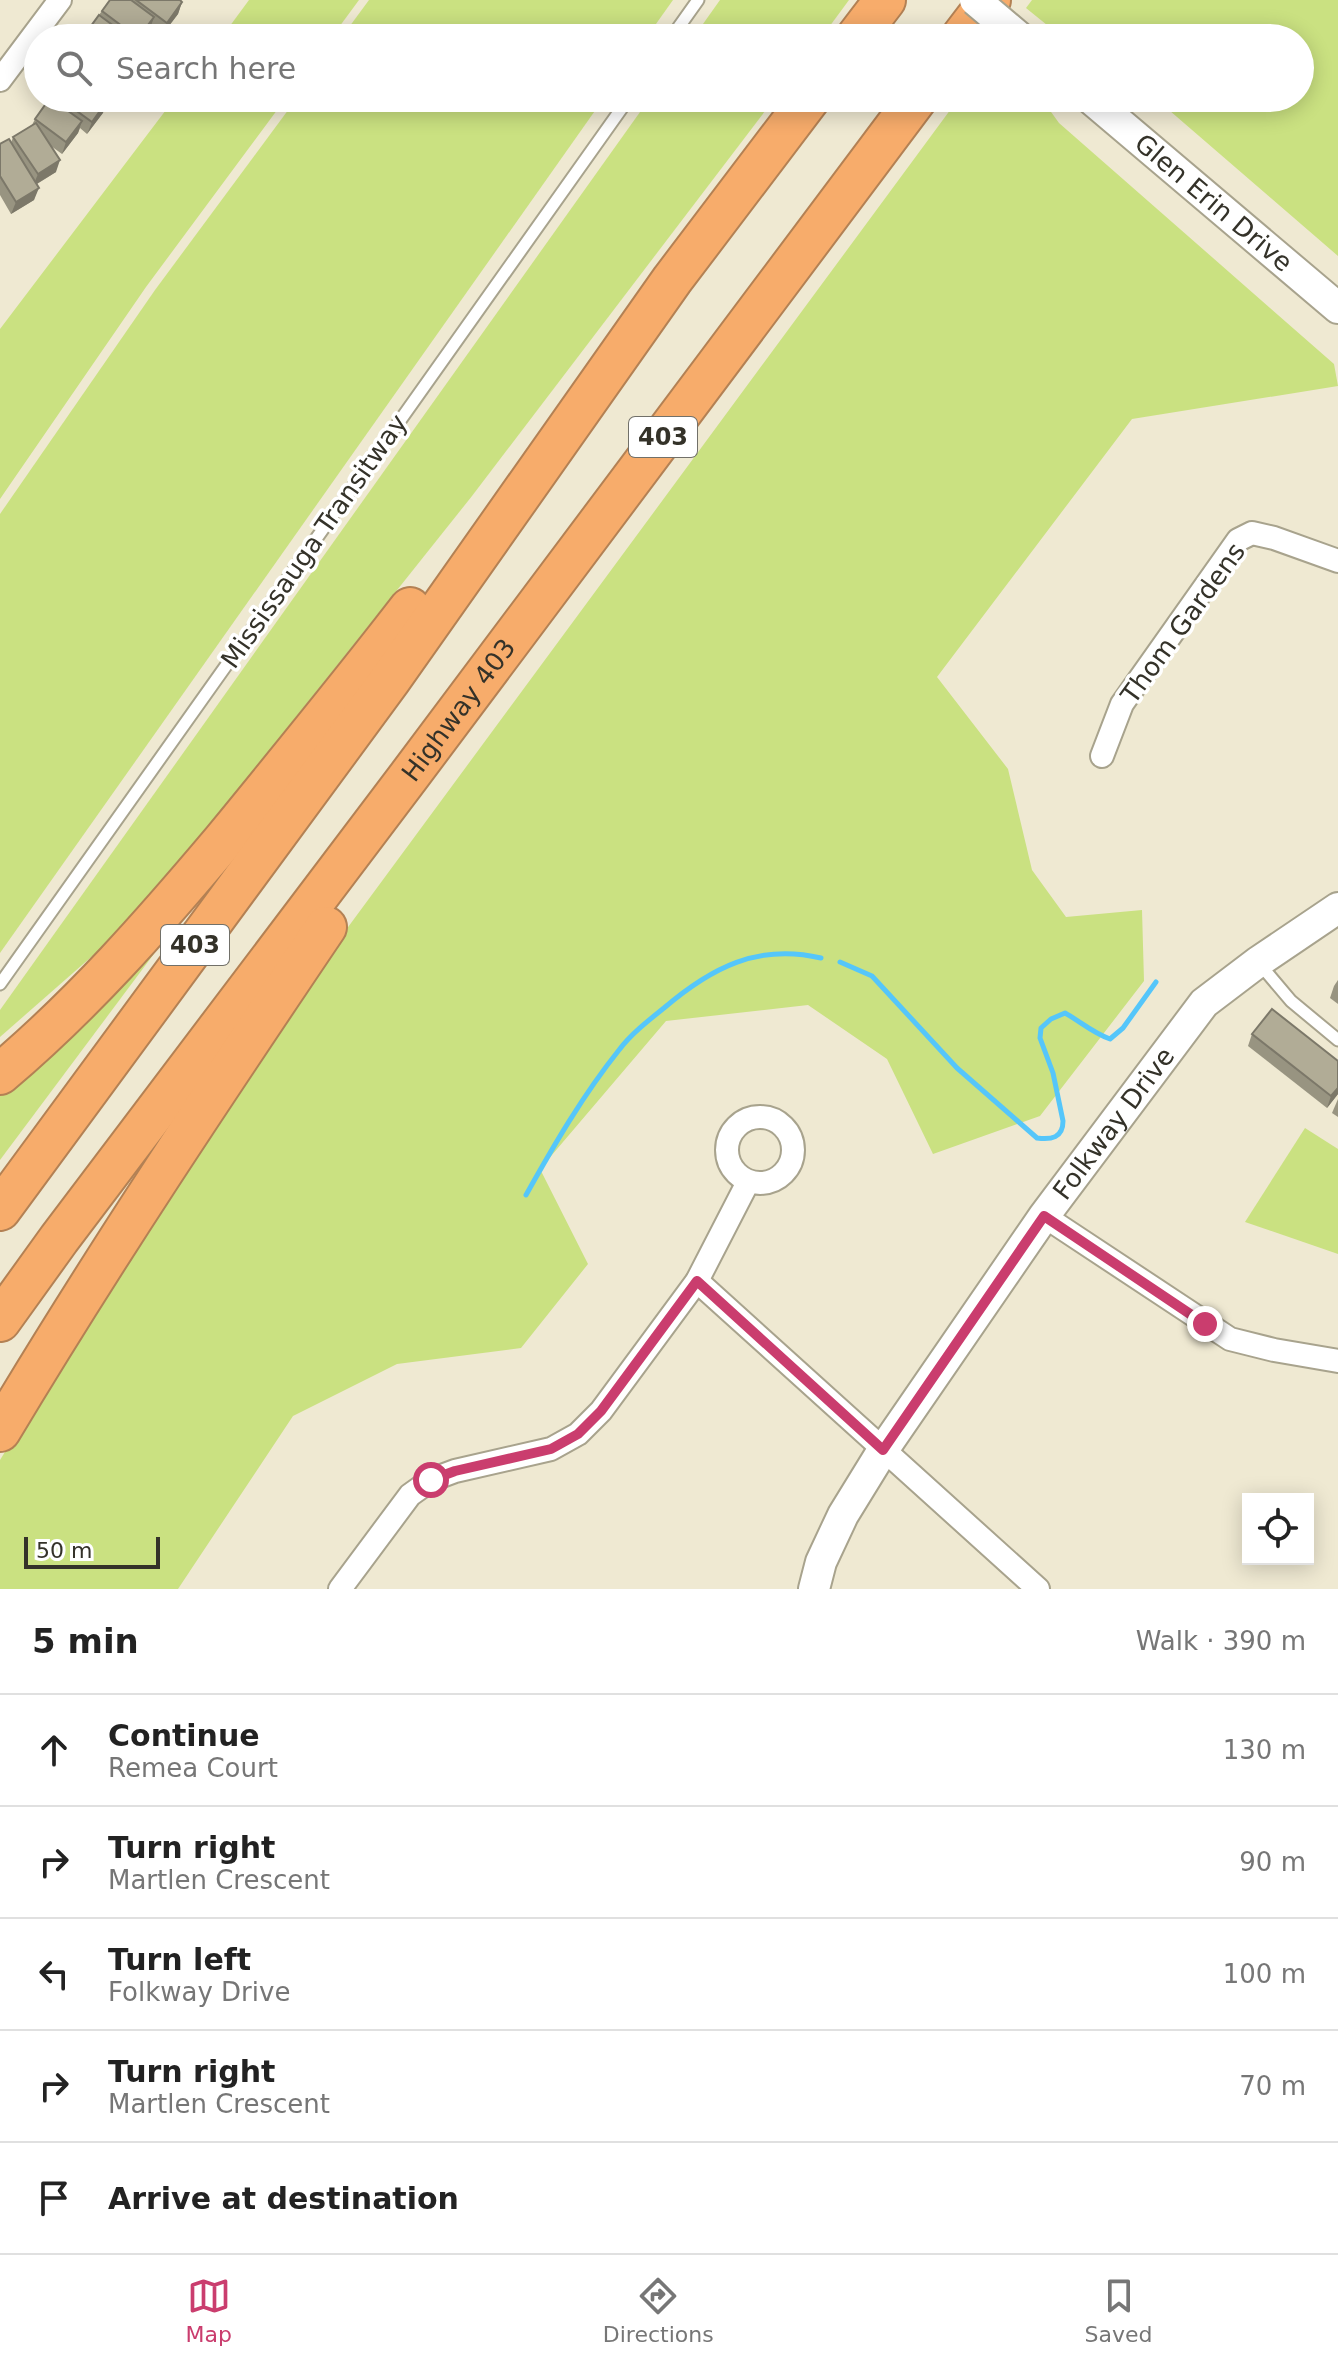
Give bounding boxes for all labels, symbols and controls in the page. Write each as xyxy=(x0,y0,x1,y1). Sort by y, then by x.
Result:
search box xyxy=(24,24,1314,112)
icon: search xyxy=(52,46,96,90)
text: Search here xyxy=(116,51,296,86)
street label: Glen Erin Drive xyxy=(1129,128,1298,278)
street label: Mississauga Transitway xyxy=(215,408,413,674)
road number: 403 xyxy=(629,417,697,457)
street label: Thom Gardens xyxy=(1114,537,1251,710)
street label: Highway 403 xyxy=(395,633,522,787)
road number: 403 xyxy=(161,925,229,965)
street label: Folkway Drive xyxy=(1047,1041,1180,1205)
route end xyxy=(1187,1306,1223,1342)
route start xyxy=(413,1462,449,1498)
map controls xyxy=(1242,1493,1314,1565)
button: locate xyxy=(1242,1493,1314,1565)
scale bar xyxy=(24,1533,160,1569)
text: 50 m xyxy=(36,1538,92,1563)
text: 5 min xyxy=(32,1621,139,1661)
text: Walk · 390 m xyxy=(1136,1626,1306,1656)
text: Continue xyxy=(108,1718,260,1753)
icon: ahead xyxy=(32,1728,76,1772)
text: 130 m xyxy=(1223,1735,1306,1765)
text: Remea Court xyxy=(108,1753,278,1783)
text: Turn right xyxy=(108,1830,275,1865)
icon: right xyxy=(32,1840,76,1884)
text: 90 m xyxy=(1239,1847,1306,1877)
text: Martlen Crescent xyxy=(108,1865,330,1895)
text: Turn left xyxy=(108,1942,251,1977)
icon: left xyxy=(32,1952,76,1996)
text: 100 m xyxy=(1223,1959,1306,1989)
text: Folkway Drive xyxy=(108,1977,290,2007)
text: Turn right xyxy=(108,2054,275,2089)
icon: right xyxy=(32,2064,76,2108)
text: 70 m xyxy=(1239,2071,1306,2101)
text: Martlen Crescent xyxy=(108,2089,330,2119)
icon: arrive xyxy=(32,2176,76,2220)
text: Arrive at destination xyxy=(108,2181,459,2216)
tab: Map xyxy=(185,2274,232,2347)
tab: Directions xyxy=(603,2274,714,2347)
tab: Saved xyxy=(1085,2274,1153,2347)

